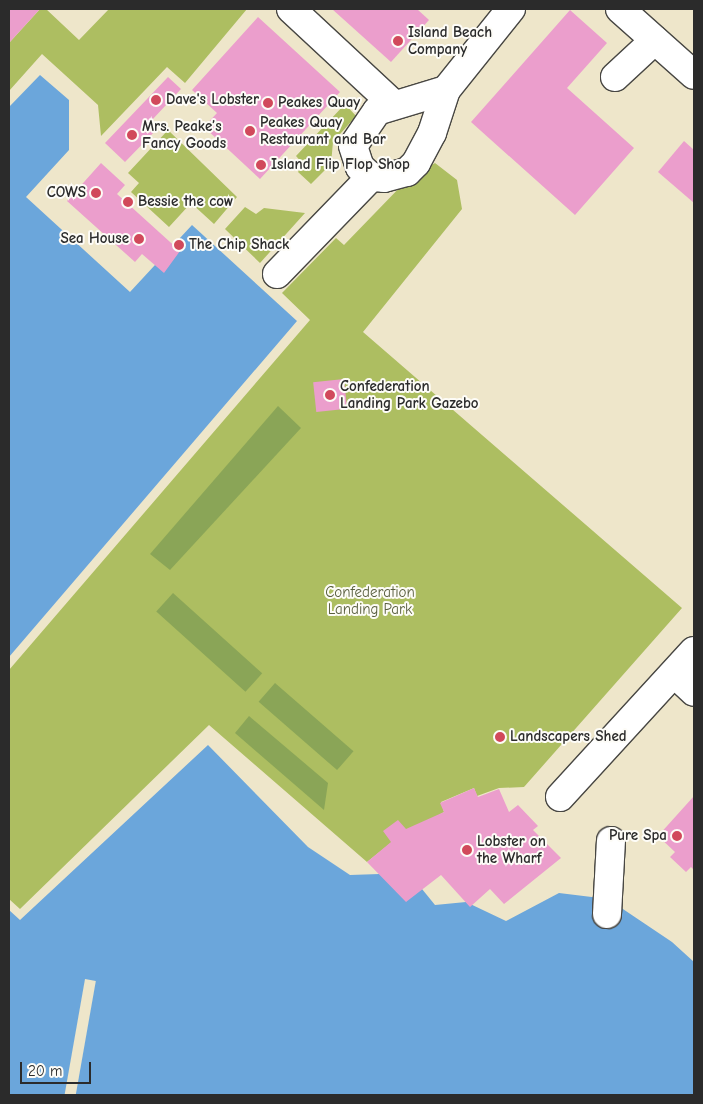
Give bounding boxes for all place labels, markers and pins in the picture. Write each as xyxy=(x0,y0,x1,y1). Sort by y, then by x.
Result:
place label: Island Beach Company xyxy=(408,23,492,58)
marker: Island Beach Company xyxy=(392,35,404,47)
place label: Dave's Lobster xyxy=(166,91,259,109)
marker: Dave's Lobster xyxy=(150,94,162,106)
place label: Peakes Quay xyxy=(278,94,360,112)
marker: Peakes Quay xyxy=(262,97,274,109)
place label: Peakes Quay Restaurant and Bar xyxy=(260,113,386,148)
place label: Mrs. Peake’s Fancy Goods xyxy=(142,117,226,152)
marker: Peakes Quay Restaurant and Bar xyxy=(244,125,256,137)
marker: Mrs. Peake’s Fancy Goods xyxy=(126,129,138,141)
place label: Island Flip Flop Shop xyxy=(271,156,410,174)
marker: Island Flip Flop Shop xyxy=(255,159,267,171)
place label: COWS xyxy=(47,184,86,202)
marker: COWS xyxy=(90,187,102,199)
place label: Bessie the cow xyxy=(138,193,233,211)
marker: Bessie the cow xyxy=(122,196,134,208)
place label: Sea House xyxy=(61,230,129,248)
marker: Sea House xyxy=(133,233,145,245)
place label: The Chip Shack xyxy=(189,236,289,254)
marker: The Chip Shack xyxy=(173,239,185,251)
place label: Confederation Landing Park Gazebo xyxy=(340,377,479,412)
marker: Confederation Landing Park Gazebo xyxy=(324,389,336,401)
place label: Landscapers Shed xyxy=(510,728,627,746)
marker: Landscapers Shed xyxy=(494,731,506,743)
place label: Pure Spa xyxy=(609,827,667,845)
marker: Pure Spa xyxy=(671,830,683,842)
place label: Lobster on the Wharf xyxy=(477,832,546,867)
marker: Lobster on the Wharf xyxy=(461,844,473,856)

